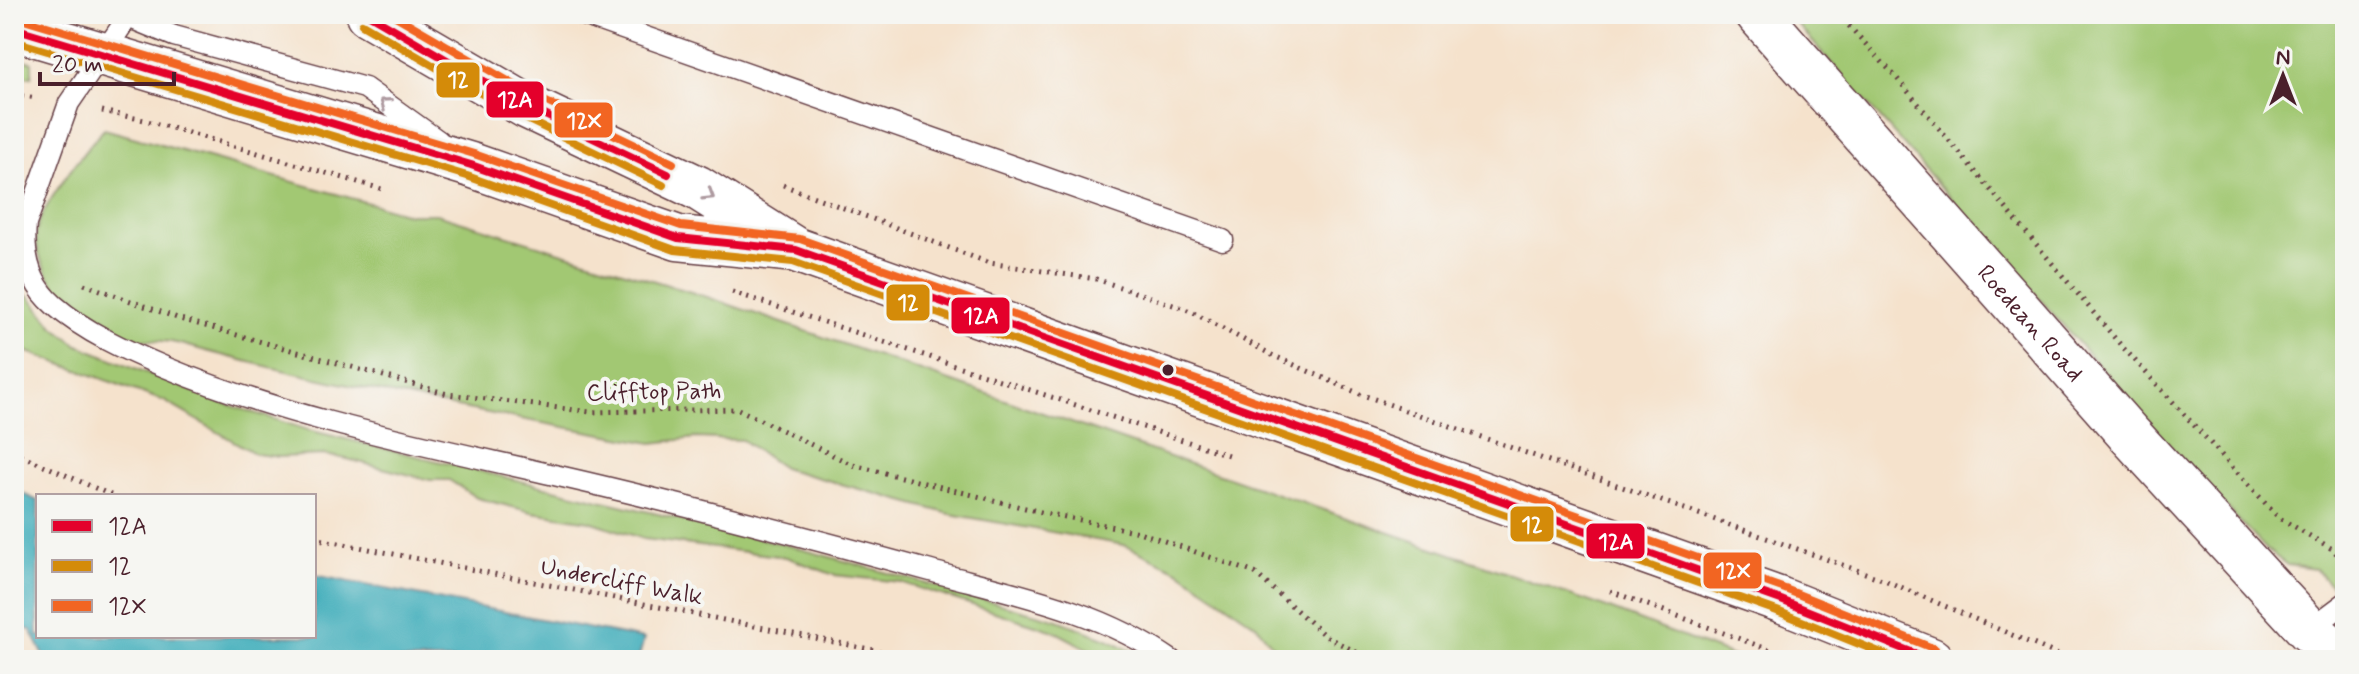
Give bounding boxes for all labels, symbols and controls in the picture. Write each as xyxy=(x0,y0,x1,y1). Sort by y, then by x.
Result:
scale bar xyxy=(40,36,174,86)
north arrow xyxy=(2243,36,2323,116)
text: N xyxy=(2276,44,2290,72)
text: 20 m xyxy=(52,50,103,81)
line badge: 12 xyxy=(435,61,481,99)
text: 12 xyxy=(447,67,469,95)
line badge: 12A xyxy=(485,80,545,119)
text: 12A xyxy=(497,87,533,115)
one-way arrow xyxy=(380,98,394,113)
line badge: 12X xyxy=(553,101,614,139)
text: 12X xyxy=(566,108,602,136)
one-way arrow xyxy=(700,185,715,200)
street label: Roedean Road xyxy=(1969,259,2090,389)
line badge: 12 xyxy=(885,283,931,322)
text: 12 xyxy=(897,290,919,318)
line badge: 12A xyxy=(950,296,1011,335)
text: 12A xyxy=(963,303,999,331)
unlabelled marker xyxy=(1160,362,1176,378)
street label: Clifftop Path xyxy=(586,376,722,409)
legend xyxy=(36,494,316,638)
line badge: 12 xyxy=(1509,505,1555,543)
text: 12A xyxy=(108,512,147,543)
text: 12 xyxy=(1521,512,1543,540)
line badge: 12A xyxy=(1585,522,1646,560)
text: 12A xyxy=(1598,529,1634,557)
line badge: 12X xyxy=(1702,551,1763,590)
text: 12 xyxy=(108,552,131,583)
street label: Undercliff Walk xyxy=(538,552,705,613)
text: 12X xyxy=(1715,558,1751,586)
text: 12X xyxy=(108,592,147,623)

